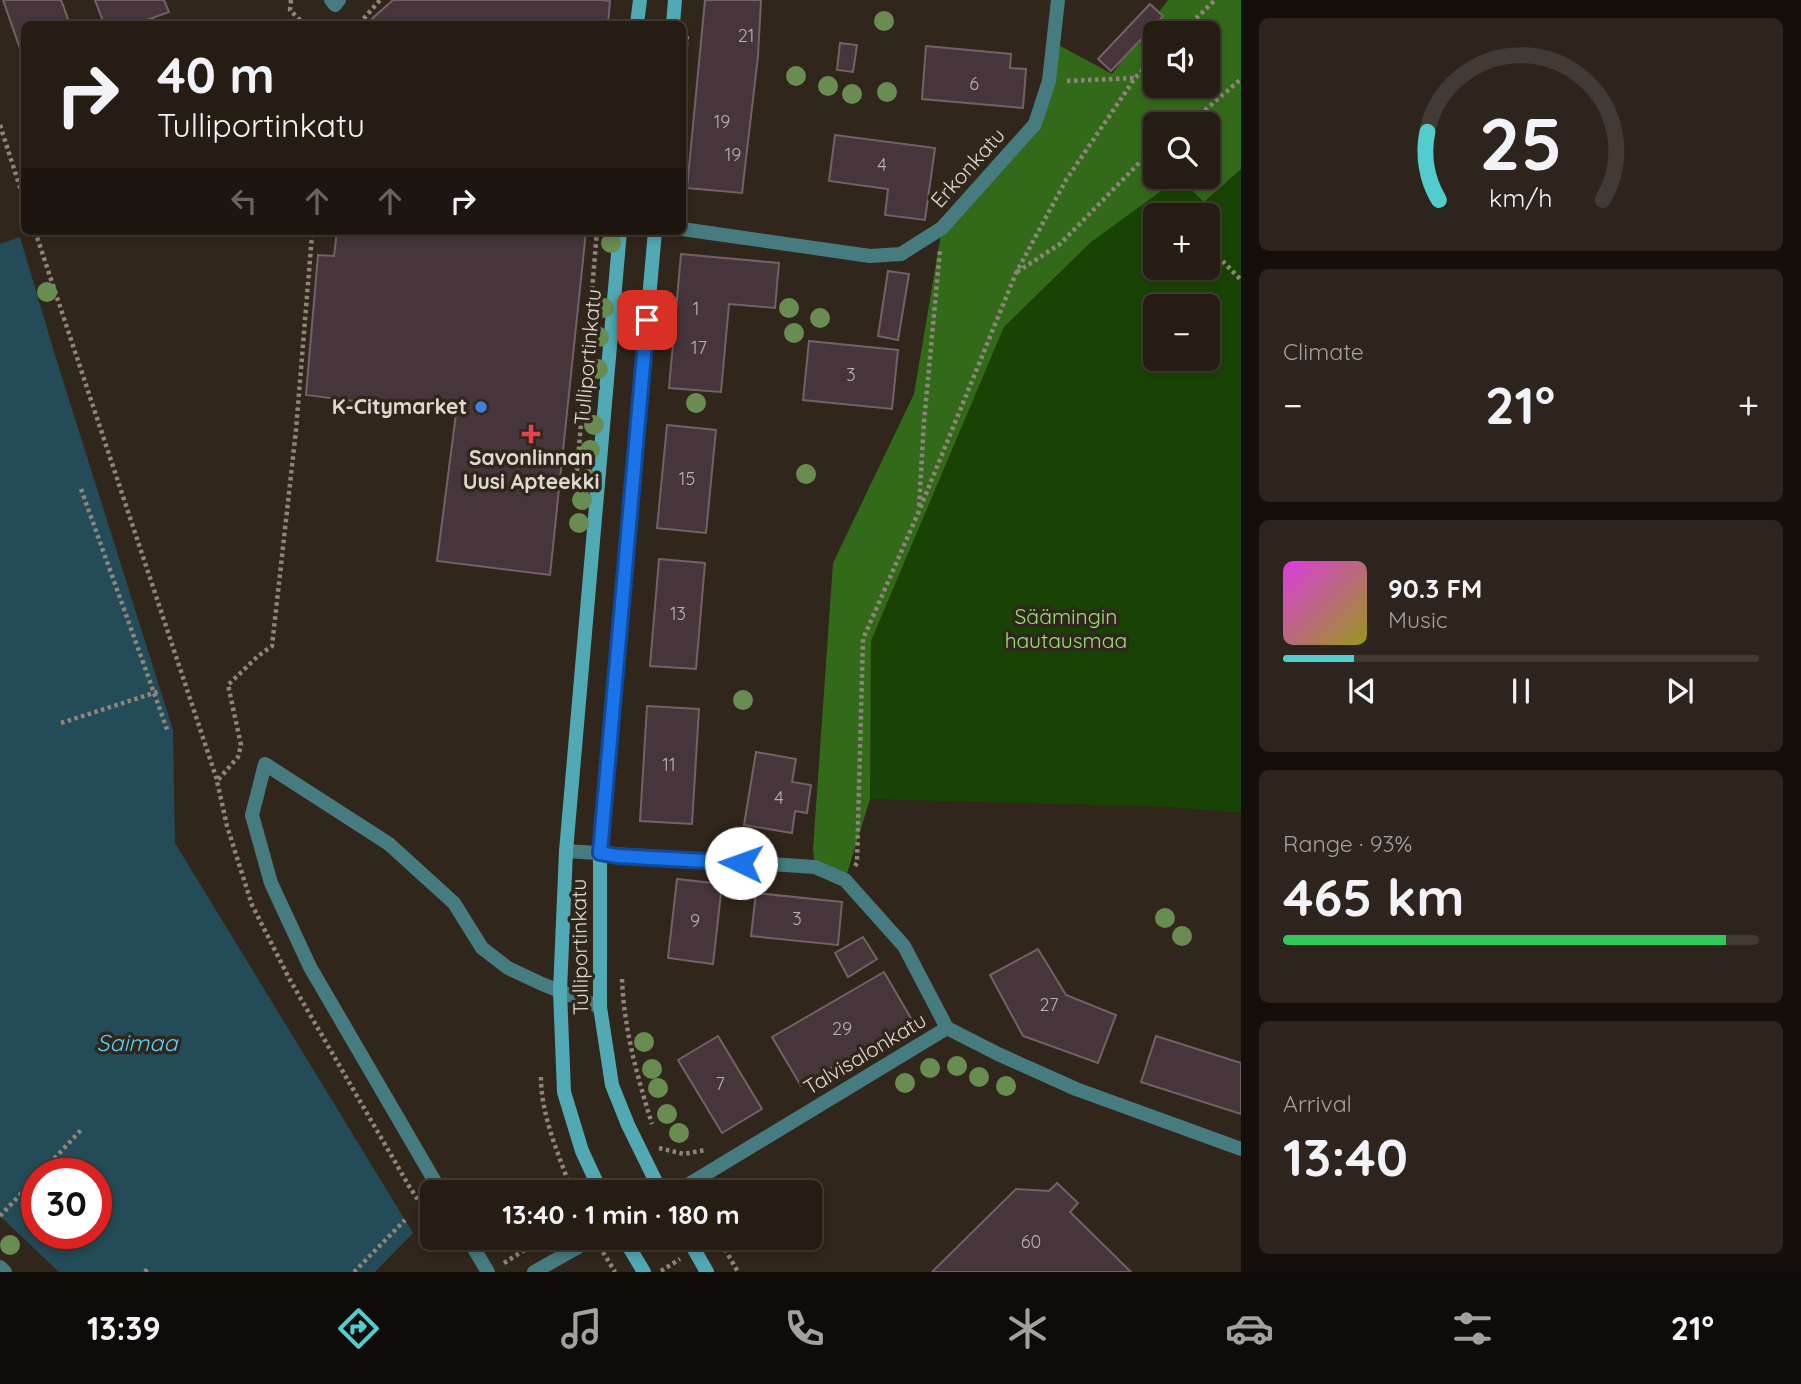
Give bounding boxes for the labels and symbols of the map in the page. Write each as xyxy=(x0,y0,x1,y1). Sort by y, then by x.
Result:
house number: 21 xyxy=(738,24,754,47)
house number: 6 xyxy=(969,72,979,95)
house number: 19 xyxy=(714,110,730,133)
street label: Erkonkatu xyxy=(925,122,1010,213)
house number: 19 xyxy=(725,143,741,166)
house number: 4 xyxy=(877,153,887,176)
street label: Tulliportinkatu xyxy=(568,288,606,426)
pin xyxy=(617,290,677,350)
house number: 1 xyxy=(693,297,699,320)
house number: 17 xyxy=(691,336,707,359)
house number: 3 xyxy=(846,363,856,386)
place label: K-Citymarket xyxy=(332,393,467,419)
marker: K-Citymarket xyxy=(473,399,489,415)
marker: Savonlinnan Uusi Apteekki xyxy=(523,426,539,442)
place label: Savonlinnan Uusi Apteekki xyxy=(463,444,599,494)
house number: 15 xyxy=(679,467,695,490)
house number: 13 xyxy=(670,602,686,625)
park label: Säämingin hautausmaa xyxy=(1005,603,1127,653)
house number: 11 xyxy=(662,753,676,776)
house number: 4 xyxy=(774,786,784,809)
position arrow xyxy=(704,826,778,900)
street label: Tulliportinkatu xyxy=(565,879,593,1015)
house number: 3 xyxy=(792,907,802,930)
house number: 9 xyxy=(690,909,700,932)
house number: 27 xyxy=(1040,993,1058,1016)
street label: Talvisalonkatu xyxy=(798,1006,930,1100)
house number: 29 xyxy=(832,1017,852,1040)
water label: Saimaa xyxy=(97,1028,178,1057)
house number: 7 xyxy=(715,1072,725,1095)
speed limit sign: 30 xyxy=(21,1158,112,1249)
house number: 60 xyxy=(1021,1230,1041,1253)

